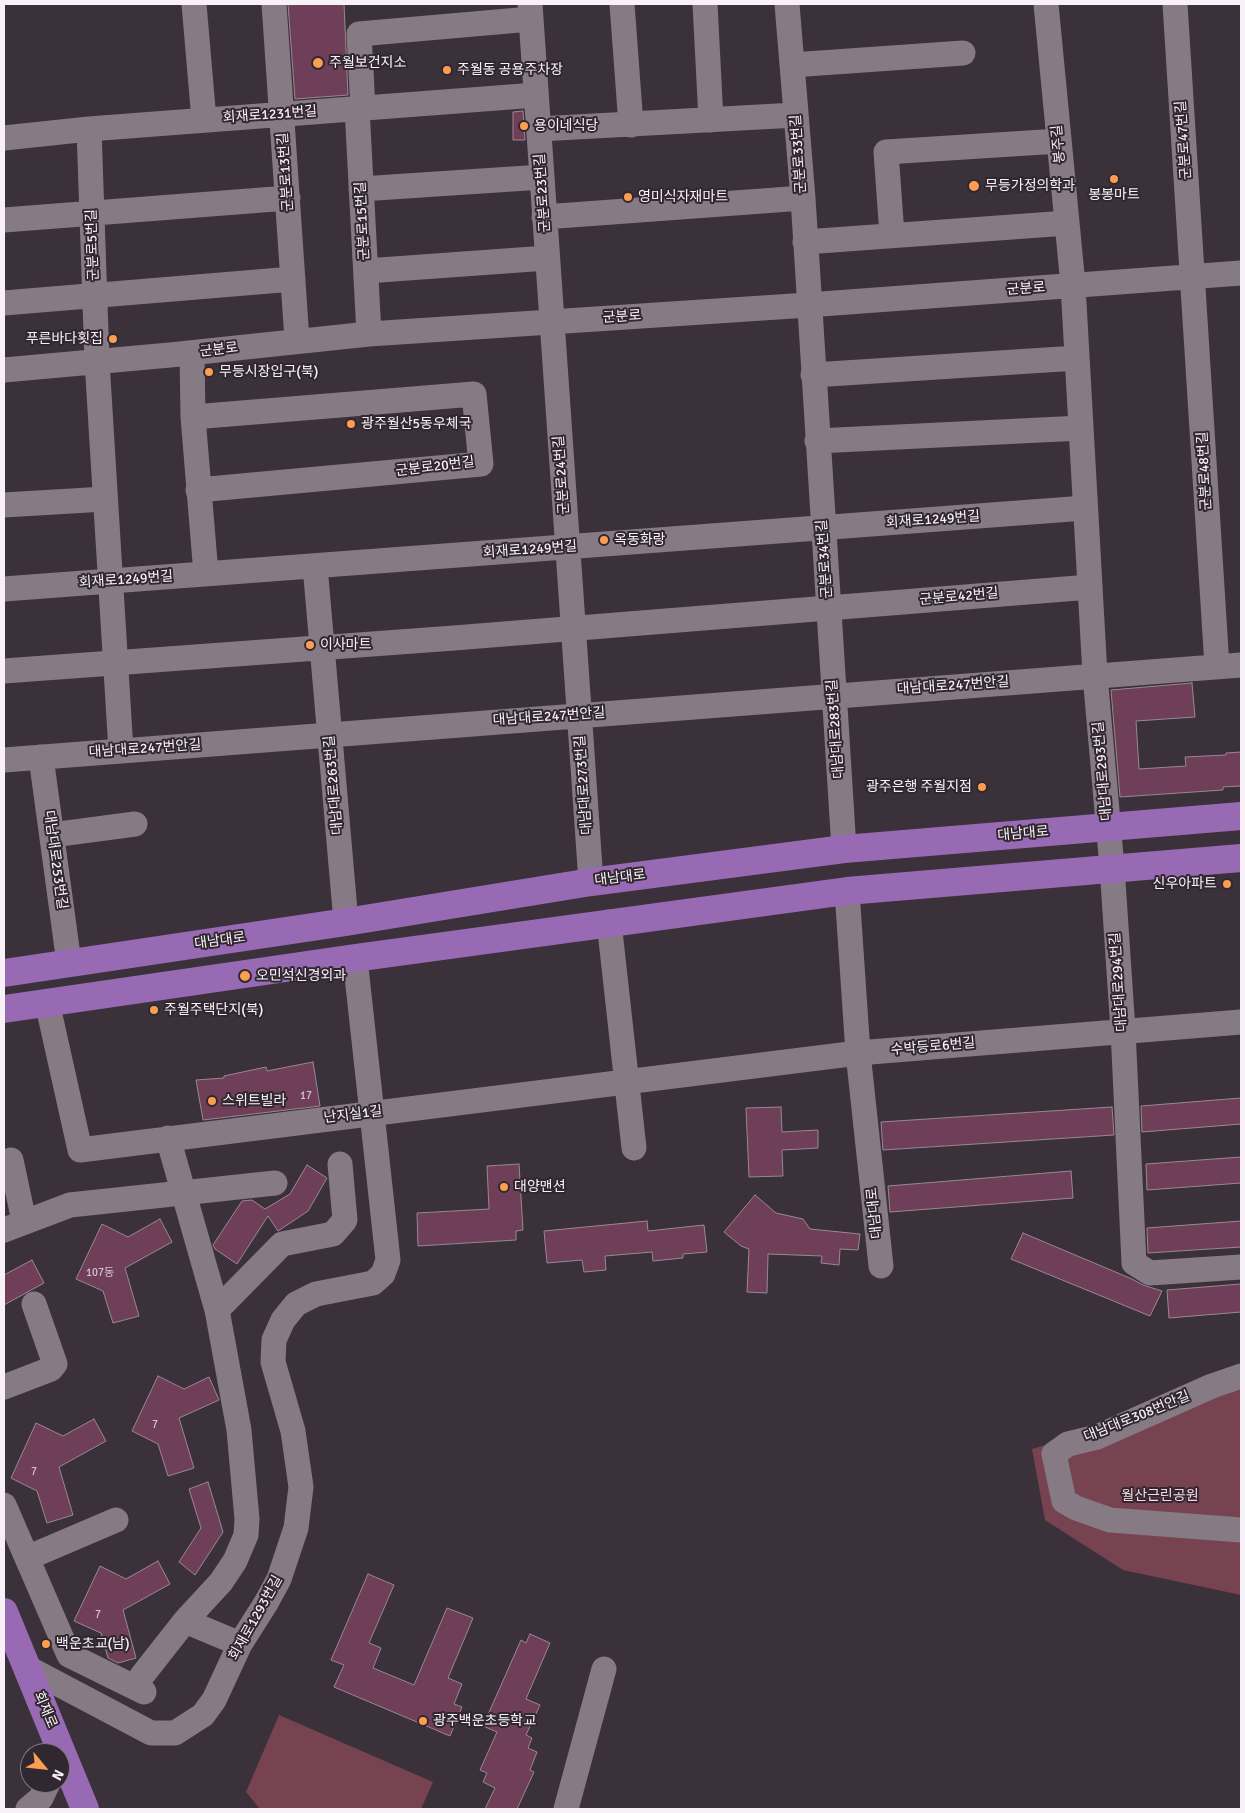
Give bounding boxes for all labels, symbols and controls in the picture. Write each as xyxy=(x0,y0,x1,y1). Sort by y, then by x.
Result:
place label: 주월보건지소 xyxy=(329,55,406,71)
marker: 주월보건지소 xyxy=(311,56,325,70)
place label: 주월동 공용주차장 xyxy=(457,62,563,78)
marker: 주월동 공용주차장 xyxy=(441,64,453,76)
street label: 군분로47번길 xyxy=(1173,100,1195,180)
street label: 회재로1231번길 xyxy=(222,103,318,127)
street label: 군분로33번길 xyxy=(788,114,810,194)
place label: 용이네식당 xyxy=(534,118,598,134)
marker: 용이네식당 xyxy=(518,120,530,132)
street label: 봉주길 xyxy=(1049,124,1069,164)
street label: 군분로13번길 xyxy=(275,132,297,212)
street label: 군분로23번길 xyxy=(532,153,554,233)
marker: 봉봉마트 xyxy=(1108,173,1120,185)
place label: 무등가정의학과 xyxy=(985,178,1075,194)
marker: 무등가정의학과 xyxy=(967,179,981,193)
street label: 군분로15번길 xyxy=(353,181,373,261)
place label: 봉봉마트 xyxy=(1088,187,1140,203)
place label: 영미식자재마트 xyxy=(638,189,728,205)
marker: 영미식자재마트 xyxy=(622,191,634,203)
street label: 군분로5번길 xyxy=(83,209,103,281)
street label: 군분로 xyxy=(1006,279,1046,299)
street label: 군분로 xyxy=(602,307,642,327)
place label: 푸른바다횟집 xyxy=(26,331,103,347)
marker: 푸른바다횟집 xyxy=(107,333,119,345)
street label: 군분로 xyxy=(199,339,239,361)
place label: 무등시장입구(북) xyxy=(219,364,318,380)
marker: 무등시장입구(북) xyxy=(203,366,215,378)
place label: 광주월산5동우체국 xyxy=(361,416,472,432)
marker: 광주월산5동우체국 xyxy=(345,418,357,430)
street label: 군분로48번길 xyxy=(1195,431,1215,511)
street label: 군분로24번길 xyxy=(551,435,573,515)
street label: 군분로20번길 xyxy=(395,454,475,480)
street label: 회재로1249번길 xyxy=(885,508,981,532)
street label: 군분로34번길 xyxy=(814,519,836,599)
place label: 옥동화랑 xyxy=(614,532,666,548)
marker: 옥동화랑 xyxy=(598,534,610,546)
street label: 회재로1249번길 xyxy=(482,538,578,562)
street label: 회재로1249번길 xyxy=(78,568,174,592)
street label: 군분로42번길 xyxy=(919,585,999,609)
place label: 이사마트 xyxy=(320,637,372,653)
marker: 이사마트 xyxy=(304,639,316,651)
street label: 대남대로247번안길 xyxy=(896,674,1010,698)
street label: 대남대로283번길 xyxy=(824,679,848,779)
street label: 대남대로247번안길 xyxy=(492,705,606,729)
street label: 대남대로293번길 xyxy=(1090,720,1116,822)
street label: 대남대로263번길 xyxy=(321,734,347,836)
street label: 대남대로273번길 xyxy=(572,735,596,835)
street label: 대남대로247번안길 xyxy=(88,737,202,761)
place label: 광주은행 주월지점 xyxy=(866,779,972,795)
marker: 광주은행 주월지점 xyxy=(976,781,988,793)
street label: 대남대로253번길 xyxy=(40,809,70,911)
street label: 대남대로 xyxy=(997,823,1049,845)
street label: 대남대로 xyxy=(593,867,647,889)
place label: 신우아파트 xyxy=(1153,876,1217,892)
marker: 신우아파트 xyxy=(1221,878,1233,890)
street label: 대남대로 xyxy=(193,929,247,953)
street label: 대남대로294번길 xyxy=(1107,932,1131,1032)
place label: 오민석신경외과 xyxy=(256,968,346,984)
marker: 오민석신경외과 xyxy=(238,969,252,983)
place label: 주월주택단지(북) xyxy=(164,1002,263,1018)
marker: 주월주택단지(북) xyxy=(148,1004,160,1016)
street label: 수박등로6번길 xyxy=(890,1035,976,1059)
house number: 17 xyxy=(300,1089,312,1103)
place label: 스위트빌라 xyxy=(222,1093,286,1109)
marker: 스위트빌라 xyxy=(206,1095,218,1107)
street label: 난지실1길 xyxy=(323,1103,383,1127)
place label: 대양맨션 xyxy=(514,1179,566,1195)
marker: 대양맨션 xyxy=(498,1181,510,1193)
street label: 대남대로 xyxy=(864,1187,886,1239)
house number: 107동 xyxy=(86,1266,114,1280)
street label: 대남대로308번안길 xyxy=(1082,1388,1192,1446)
house number: 7 xyxy=(152,1418,158,1432)
house number: 7 xyxy=(31,1465,37,1479)
park label: 월산근린공원 xyxy=(1121,1488,1199,1504)
street label: 회재로1293번길 xyxy=(226,1573,286,1663)
house number: 7 xyxy=(95,1608,101,1622)
place label: 백운초교(남) xyxy=(56,1636,130,1652)
marker: 백운초교(남) xyxy=(40,1638,52,1650)
street label: 회재로 xyxy=(30,1689,60,1731)
place label: 광주백운초등학교 xyxy=(433,1713,536,1729)
marker: 광주백운초등학교 xyxy=(417,1715,429,1727)
north arrow xyxy=(20,1743,70,1793)
text: N xyxy=(48,1767,68,1783)

